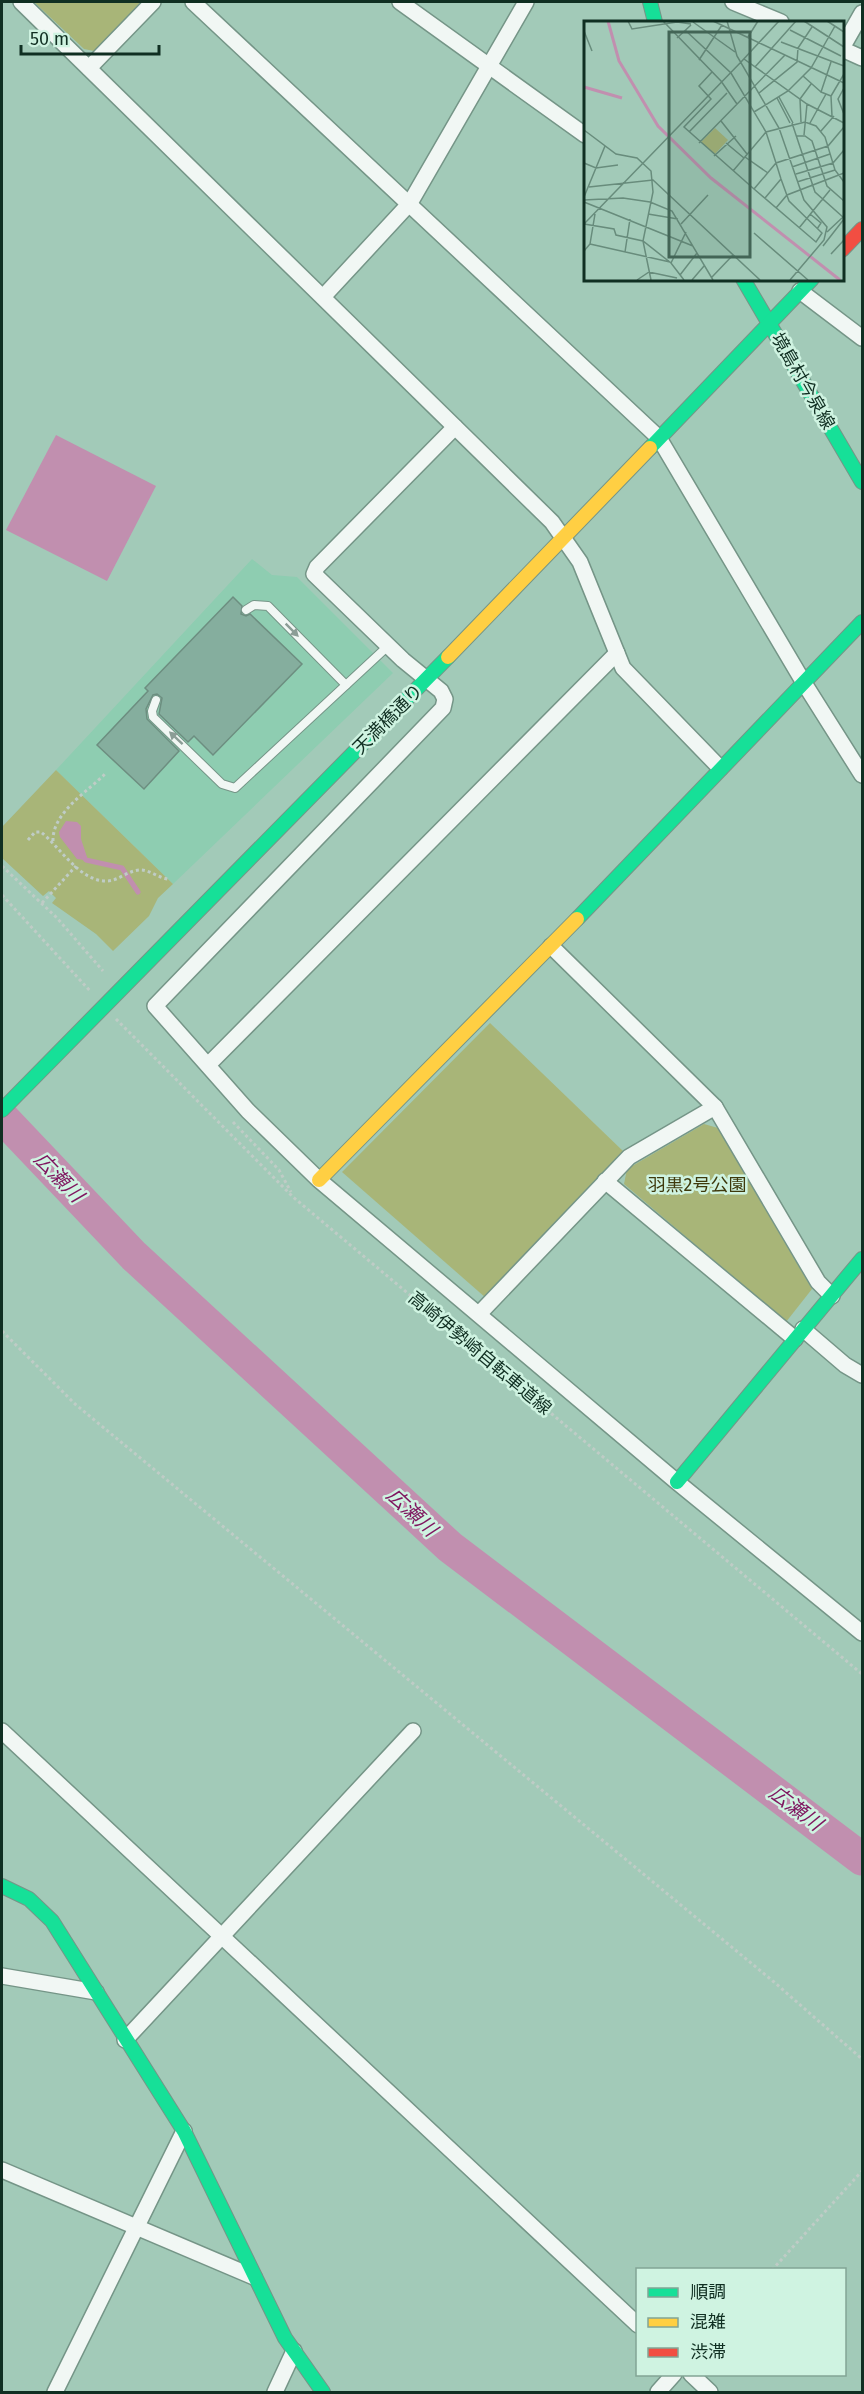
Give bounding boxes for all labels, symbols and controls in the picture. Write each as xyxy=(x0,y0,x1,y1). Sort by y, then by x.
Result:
scale bar xyxy=(21,18,159,56)
inset map xyxy=(584,21,843,280)
text: 50 m xyxy=(30,28,69,50)
street label: 境島村今泉線 xyxy=(766,329,840,433)
one-way arrow xyxy=(285,623,299,637)
street label: 天満橋通り xyxy=(348,679,428,759)
one-way arrow xyxy=(169,731,183,745)
water label: 広瀬川 xyxy=(30,1147,90,1208)
park label: 羽黒2号公園 xyxy=(648,1174,746,1196)
street label: 高崎伊勢崎自転車道線 xyxy=(404,1287,556,1419)
water label: 広瀬川 xyxy=(382,1483,444,1543)
water label: 広瀬川 xyxy=(765,1780,829,1837)
legend xyxy=(636,2268,846,2376)
text: 順調 xyxy=(690,2281,726,2303)
text: 混雑 xyxy=(690,2311,726,2333)
text: 渋滞 xyxy=(690,2341,726,2363)

